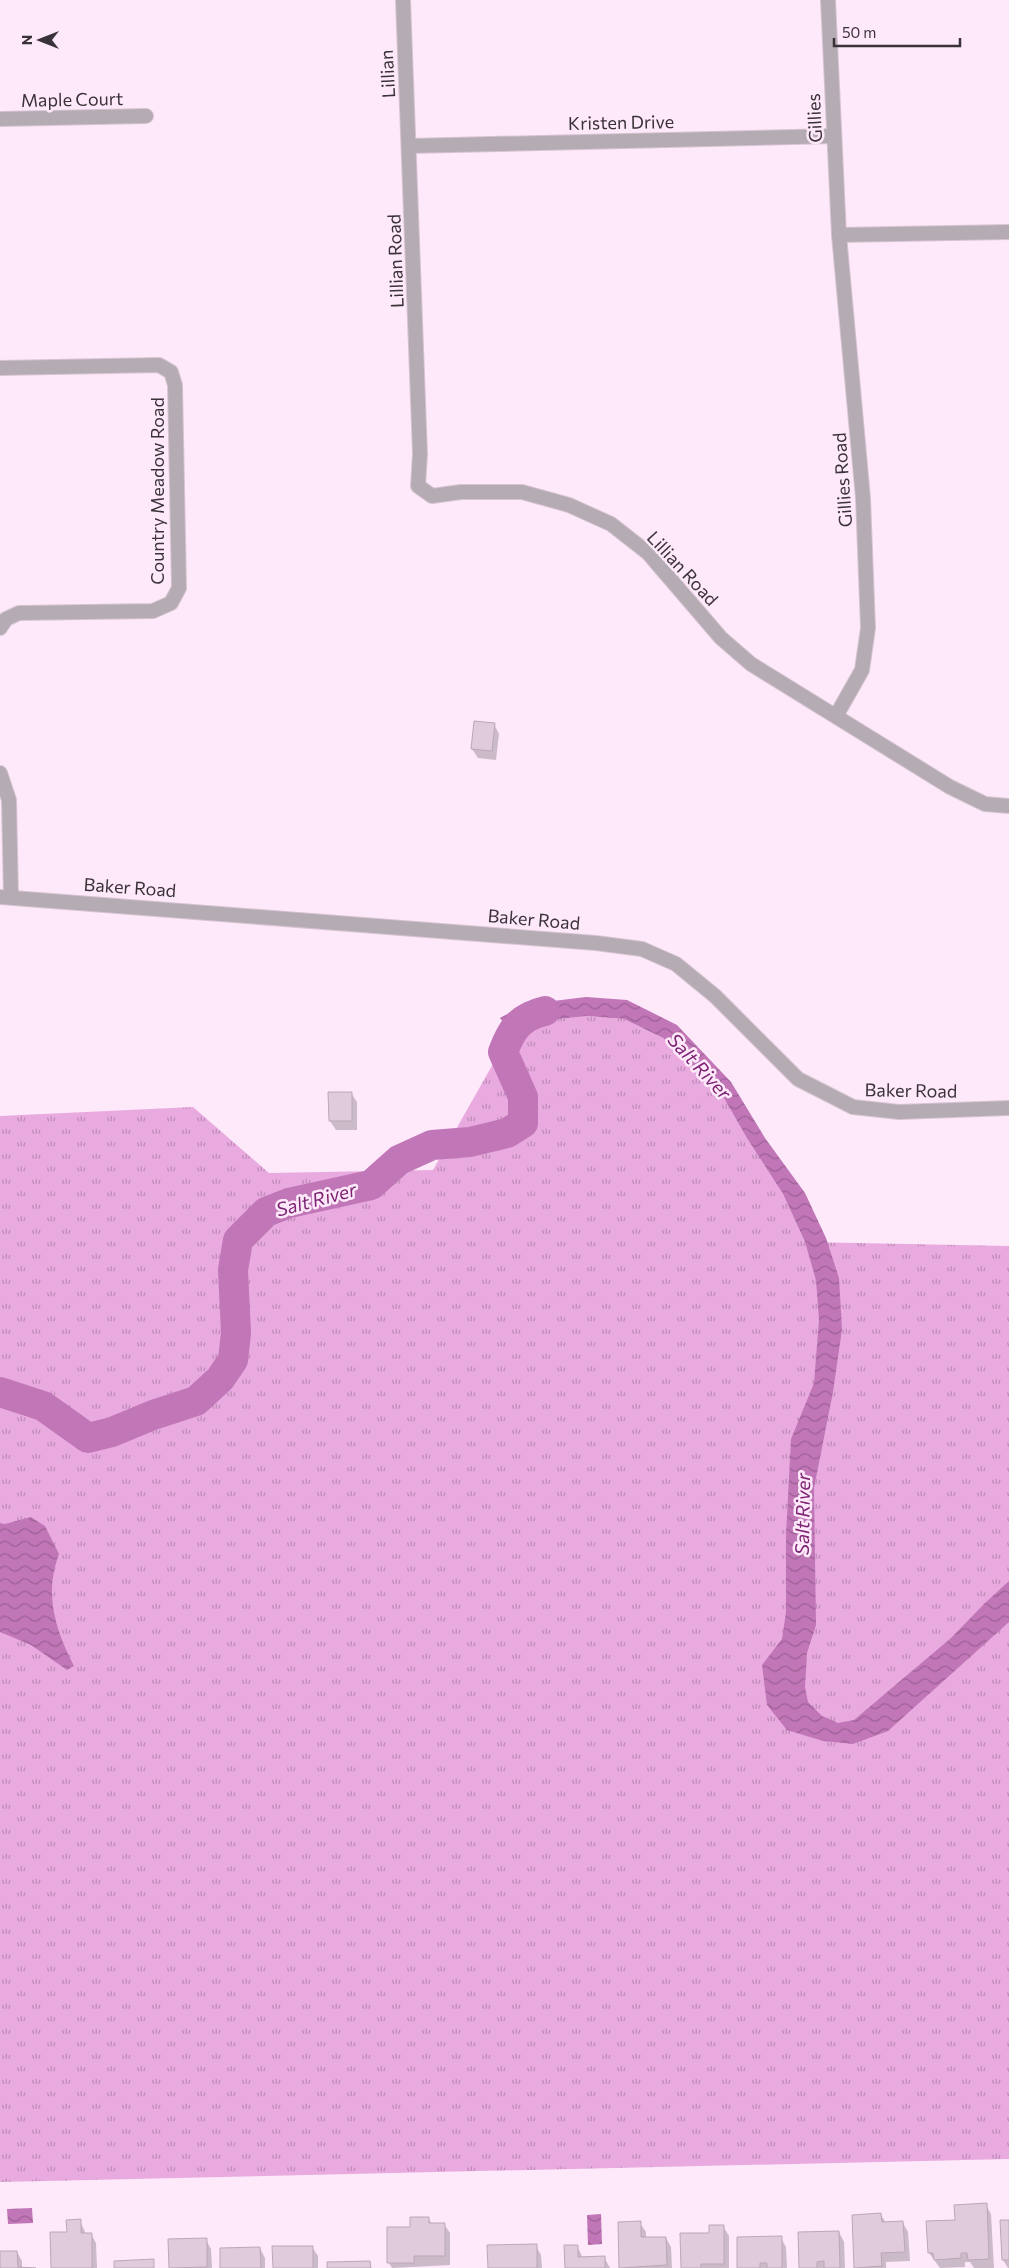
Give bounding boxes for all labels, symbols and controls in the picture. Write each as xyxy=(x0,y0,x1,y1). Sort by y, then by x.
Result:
north arrow xyxy=(15,15,65,65)
scale bar xyxy=(834,15,960,47)
text: 50 m xyxy=(842,23,876,41)
text: N xyxy=(18,35,35,45)
street label: Lillian xyxy=(375,49,399,99)
street label: Maple Court xyxy=(21,87,123,111)
street label: Gillies xyxy=(802,93,826,143)
street label: Kristen Drive xyxy=(568,110,674,134)
street label: Lillian Road xyxy=(382,214,408,308)
street label: Country Meadow Road xyxy=(146,397,168,585)
street label: Gillies Road xyxy=(828,432,856,528)
street label: Lillian Road xyxy=(643,526,723,610)
street label: Baker Road xyxy=(83,873,177,901)
street label: Baker Road xyxy=(487,904,581,934)
water label: Salt River xyxy=(664,1028,737,1105)
street label: Baker Road xyxy=(865,1078,957,1102)
water label: Salt River xyxy=(273,1177,360,1221)
water label: Salt River xyxy=(790,1471,814,1555)

